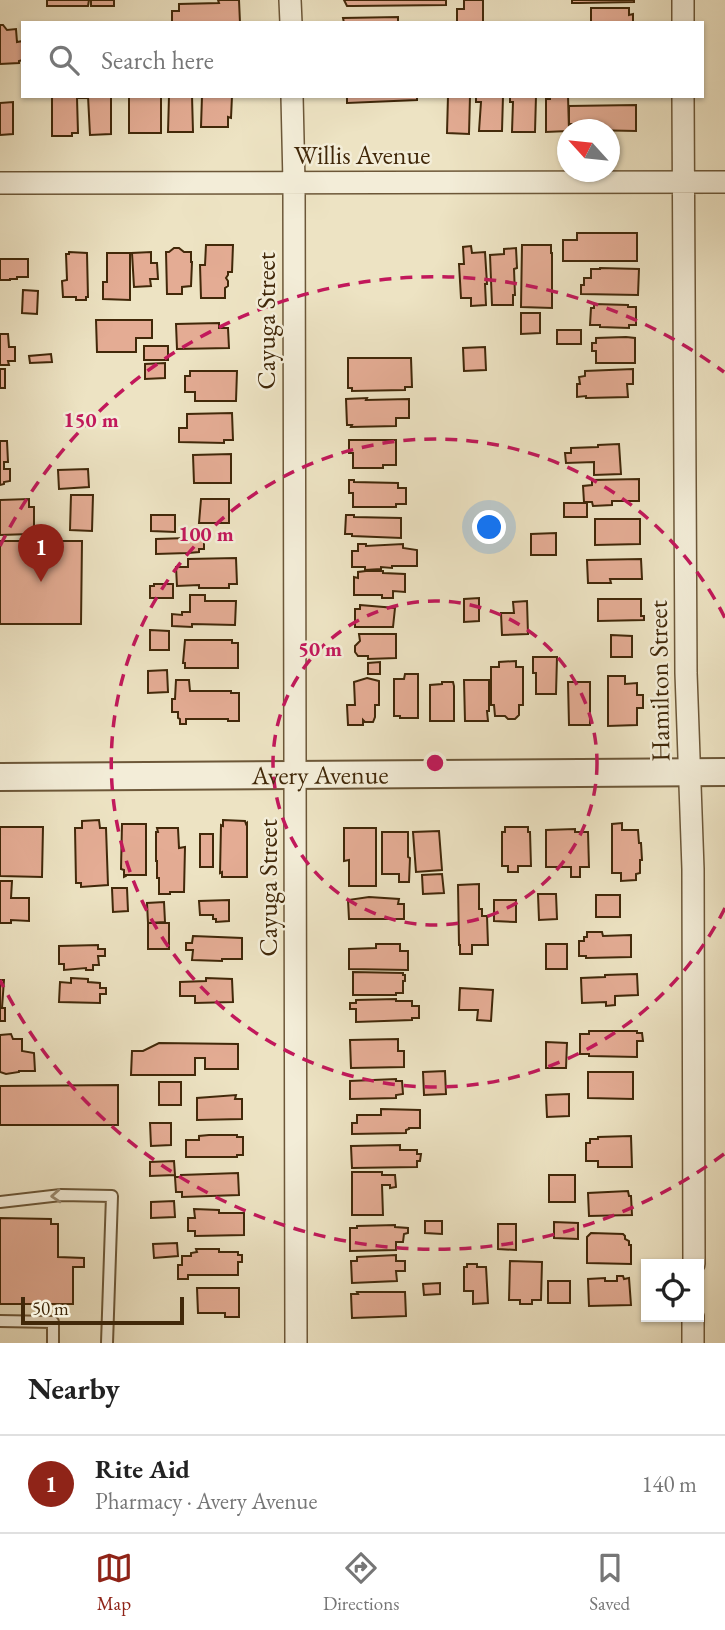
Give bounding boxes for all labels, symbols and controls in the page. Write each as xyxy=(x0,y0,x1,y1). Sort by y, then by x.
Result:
search box xyxy=(21,21,704,98)
icon: search xyxy=(45,41,83,79)
text: Search here xyxy=(101,43,214,77)
north arrow xyxy=(557,119,620,182)
street label: Willis Avenue xyxy=(294,138,430,172)
street label: Cayuga Street xyxy=(249,252,283,390)
text: 150 m xyxy=(63,406,119,433)
your location xyxy=(472,510,506,544)
text: 100 m xyxy=(178,520,234,547)
pin: 1 xyxy=(18,524,64,582)
street label: Hamilton Street xyxy=(641,600,677,762)
text: 50 m xyxy=(298,635,342,662)
centre of rings xyxy=(423,751,447,775)
street label: Avery Avenue xyxy=(250,757,389,792)
street label: Cayuga Street xyxy=(251,819,285,957)
one-way arrow xyxy=(50,1188,61,1203)
map controls xyxy=(641,1259,704,1322)
button: locate xyxy=(641,1259,704,1322)
scale bar xyxy=(21,1294,184,1326)
text: 50 m xyxy=(32,1296,69,1321)
text: Nearby xyxy=(28,1369,120,1408)
text: Rite Aid xyxy=(95,1452,190,1486)
text: 1 xyxy=(45,1469,57,1499)
text: 140 m xyxy=(641,1469,697,1499)
text: Pharmacy · Avery Avenue xyxy=(95,1486,317,1516)
tab: Map xyxy=(95,1549,133,1616)
tab: Directions xyxy=(323,1549,399,1616)
tab: Saved xyxy=(589,1549,630,1616)

